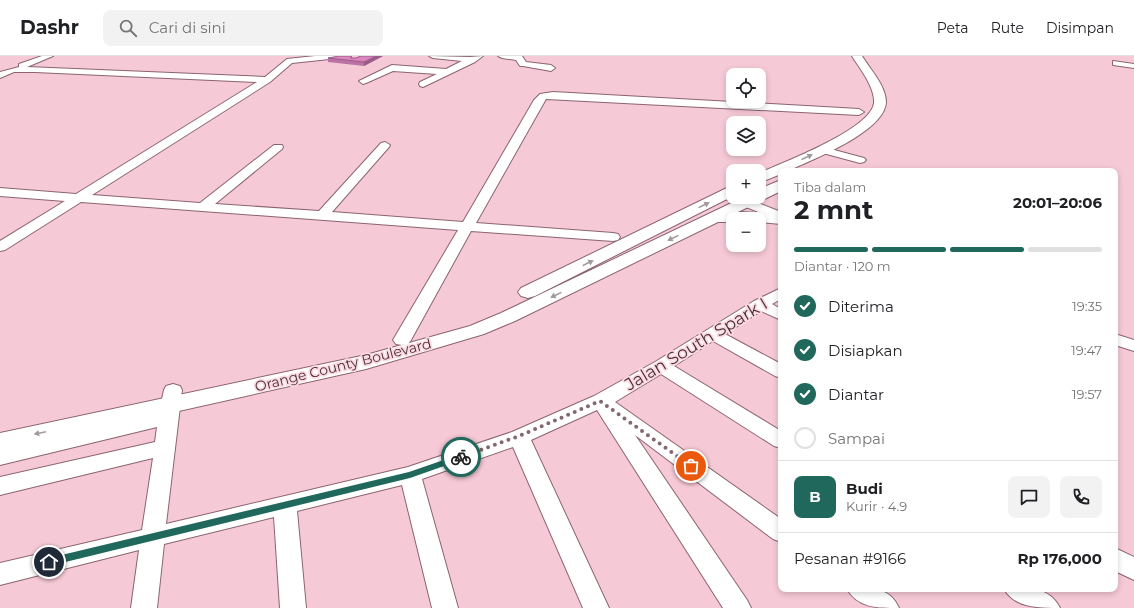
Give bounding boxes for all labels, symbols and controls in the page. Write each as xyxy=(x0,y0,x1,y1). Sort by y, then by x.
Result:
search box xyxy=(103,10,383,46)
text: Dashr xyxy=(20,16,79,39)
icon: search xyxy=(117,17,139,39)
text: Cari di sini xyxy=(149,18,226,37)
text: Peta xyxy=(937,19,969,37)
text: Rute xyxy=(991,19,1024,37)
text: Disimpan xyxy=(1046,19,1114,37)
map controls xyxy=(726,68,766,252)
button: locate xyxy=(726,68,766,108)
button: layers xyxy=(726,116,766,156)
one-way arrow xyxy=(802,153,814,159)
button: + xyxy=(726,164,766,204)
text: Tiba dalam xyxy=(794,179,866,195)
text: 20:01–20:06 xyxy=(1013,193,1102,212)
text: 2 mnt xyxy=(794,194,873,226)
one-way arrow xyxy=(698,202,710,208)
button: − xyxy=(726,212,766,252)
one-way arrow xyxy=(667,235,678,241)
text: Diantar · 120 m xyxy=(794,258,891,274)
one-way arrow xyxy=(582,259,593,266)
one-way arrow xyxy=(550,292,562,298)
street label: Jalan South Spark I xyxy=(620,293,771,395)
icon: check xyxy=(794,295,816,317)
text: Diterima xyxy=(828,297,894,316)
text: 19:35 xyxy=(1072,298,1102,314)
street label: Orange County Boulevard xyxy=(253,334,433,396)
icon: check xyxy=(794,339,816,361)
text: Disiapkan xyxy=(828,341,903,360)
text: 19:47 xyxy=(1071,342,1102,358)
icon: check xyxy=(794,383,816,405)
text: Diantar xyxy=(828,385,884,404)
text: 19:57 xyxy=(1072,386,1102,402)
text: Sampai xyxy=(828,429,885,448)
one-way arrow xyxy=(34,431,46,437)
courier xyxy=(441,437,481,477)
icon: bike xyxy=(450,446,472,468)
pin xyxy=(674,449,708,483)
icon: bag xyxy=(680,455,702,477)
button: chat xyxy=(1008,476,1050,518)
button: phone xyxy=(1060,476,1102,518)
text: Budi xyxy=(846,479,883,498)
text: B xyxy=(809,487,821,506)
text: Kurir · 4.9 xyxy=(846,498,907,514)
pin xyxy=(32,545,66,579)
text: Pesanan #9166 xyxy=(794,549,906,568)
text: Rp 176,000 xyxy=(1018,549,1102,568)
icon: home xyxy=(38,551,60,573)

